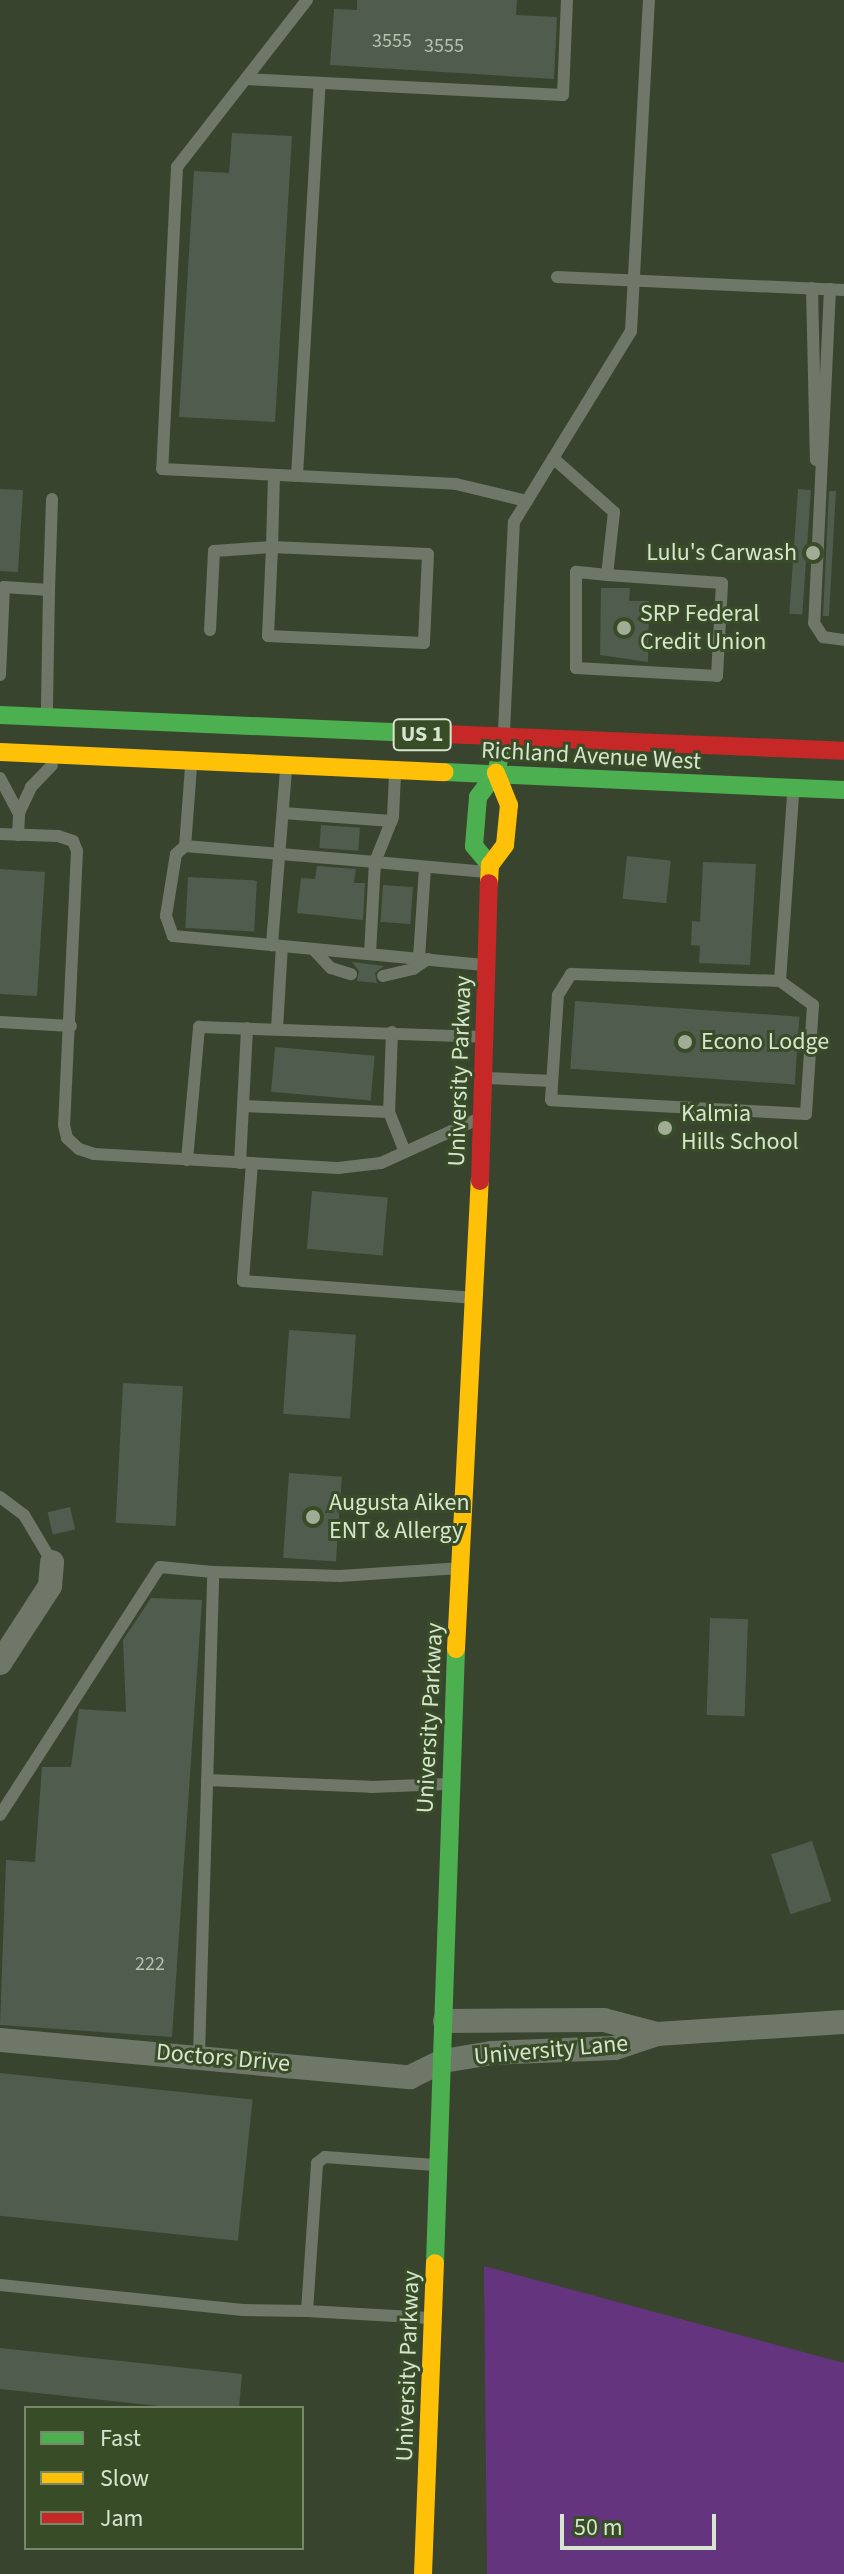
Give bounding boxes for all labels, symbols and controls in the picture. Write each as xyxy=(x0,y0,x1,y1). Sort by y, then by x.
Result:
house number: 3555 xyxy=(372,29,412,53)
house number: 3555 xyxy=(424,34,464,58)
place label: Lulu's Carwash xyxy=(646,539,797,567)
marker: Lulu's Carwash xyxy=(804,544,822,562)
place label: SRP Federal Credit Union xyxy=(640,600,766,656)
marker: SRP Federal Credit Union xyxy=(615,619,633,637)
road number: US 1 xyxy=(392,717,452,753)
street label: Richland Avenue West xyxy=(480,736,702,776)
street label: University Parkway xyxy=(442,975,478,1167)
place label: Econo Lodge xyxy=(701,1028,829,1056)
marker: Econo Lodge xyxy=(676,1033,694,1051)
place label: Kalmia Hills School xyxy=(681,1100,799,1156)
marker: Kalmia Hills School xyxy=(656,1119,674,1137)
place label: Augusta Aiken ENT & Allergy xyxy=(329,1489,470,1545)
marker: Augusta Aiken ENT & Allergy xyxy=(304,1508,322,1526)
street label: University Parkway xyxy=(411,1622,449,1814)
house number: 222 xyxy=(135,1952,165,1976)
street label: University Lane xyxy=(473,2029,629,2071)
street label: Doctors Drive xyxy=(155,2038,291,2078)
street label: University Parkway xyxy=(390,2270,426,2462)
legend xyxy=(24,2406,304,2550)
text: Fast xyxy=(100,2421,141,2456)
text: Slow xyxy=(100,2461,149,2496)
scale bar xyxy=(564,2498,720,2548)
text: Jam xyxy=(100,2501,144,2536)
text: 50 m xyxy=(574,2510,623,2545)

